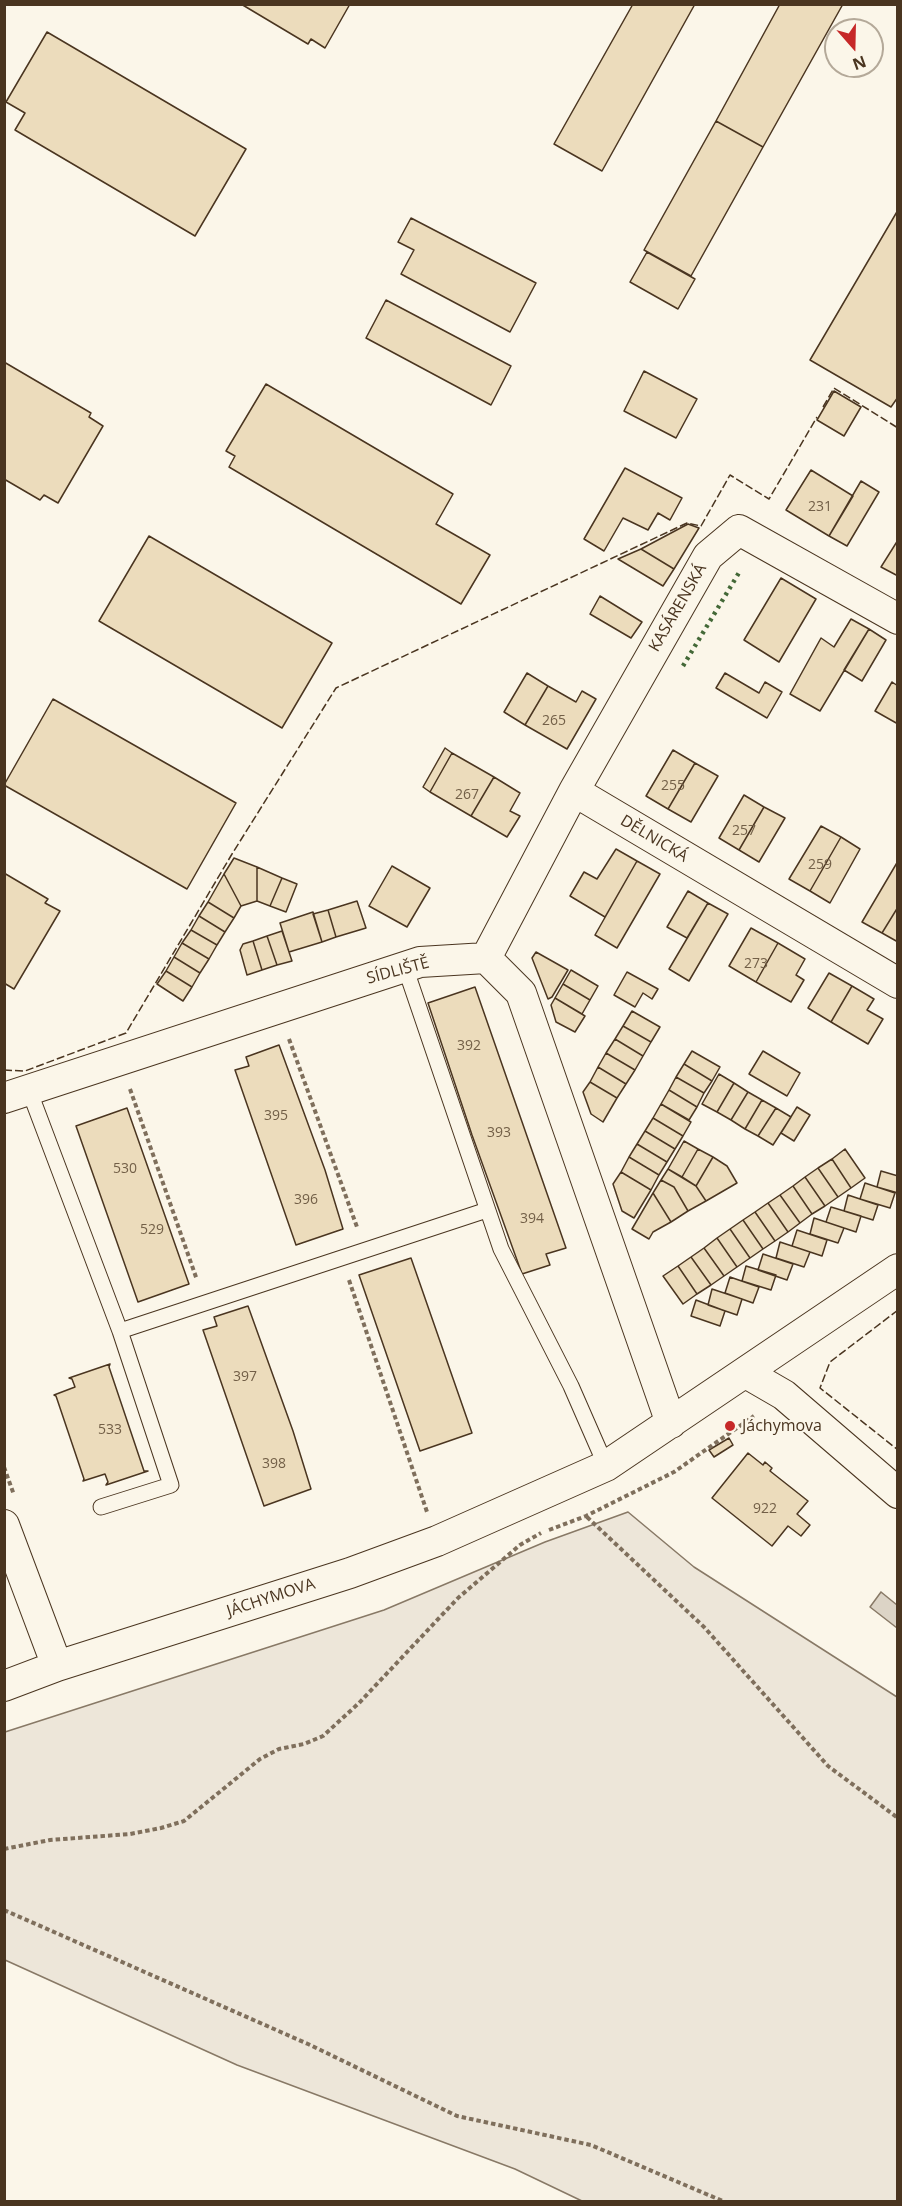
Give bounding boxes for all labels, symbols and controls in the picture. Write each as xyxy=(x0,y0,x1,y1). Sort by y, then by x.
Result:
north arrow xyxy=(824,18,884,78)
text: N xyxy=(850,50,869,76)
house number: 231 xyxy=(808,499,832,515)
street label: KASÁRENSKÁ xyxy=(645,561,711,655)
house number: 265 xyxy=(542,713,566,729)
house number: 255 xyxy=(661,778,685,794)
house number: 267 xyxy=(455,787,479,803)
street label: DĚLNICKÁ xyxy=(617,811,691,867)
house number: 257 xyxy=(732,823,756,839)
house number: 259 xyxy=(808,857,832,873)
street label: SÍDLIŠTĚ xyxy=(365,953,431,989)
house number: 273 xyxy=(744,956,768,972)
house number: 392 xyxy=(457,1038,481,1054)
house number: 395 xyxy=(264,1108,288,1124)
house number: 393 xyxy=(487,1125,511,1141)
house number: 530 xyxy=(113,1161,137,1177)
house number: 396 xyxy=(294,1192,318,1208)
house number: 394 xyxy=(520,1211,544,1227)
house number: 529 xyxy=(140,1222,164,1238)
house number: 397 xyxy=(233,1369,257,1385)
place label: Jáchymova xyxy=(742,1416,822,1436)
marker: Jáchymova xyxy=(723,1419,737,1433)
house number: 533 xyxy=(98,1422,122,1438)
house number: 398 xyxy=(262,1456,286,1472)
house number: 922 xyxy=(753,1501,777,1517)
street label: JÁCHYMOVA xyxy=(224,1575,318,1621)

